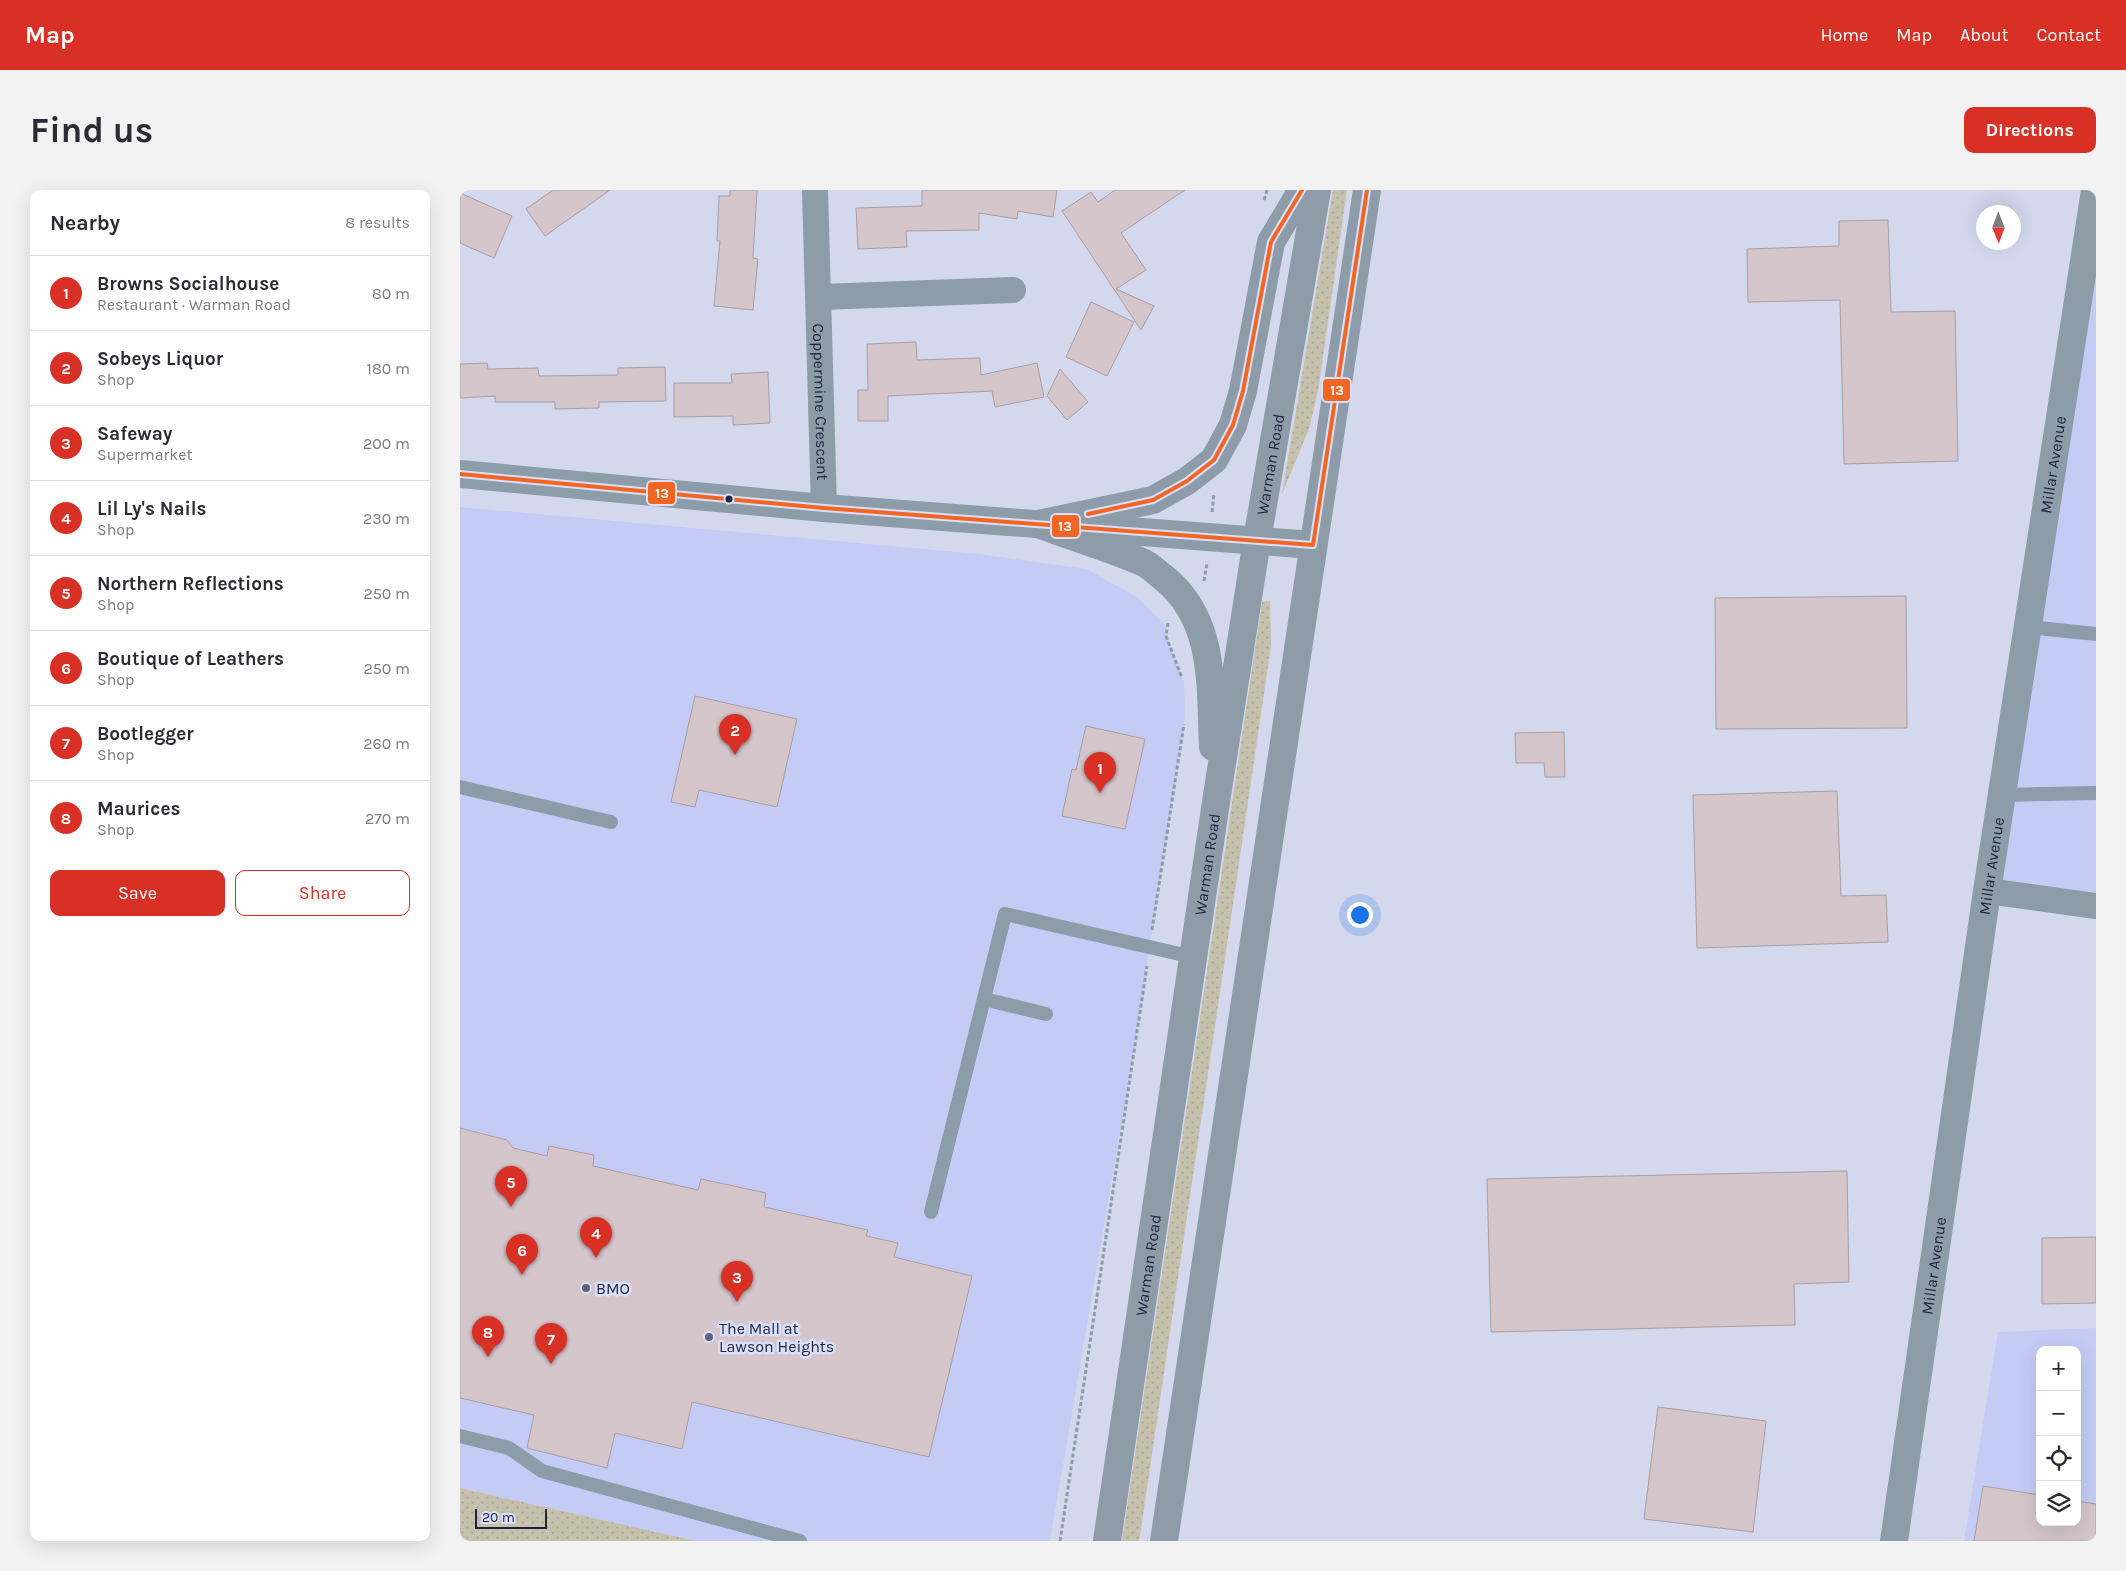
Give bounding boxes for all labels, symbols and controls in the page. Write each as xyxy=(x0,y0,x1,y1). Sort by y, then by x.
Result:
text: Map xyxy=(25,21,75,49)
text: Home xyxy=(1820,24,1868,46)
text: Map xyxy=(1896,24,1932,46)
text: About xyxy=(1960,24,2009,46)
text: Contact xyxy=(2037,24,2101,46)
button: Directions xyxy=(1964,107,2096,153)
text: Find us xyxy=(30,110,153,151)
north arrow xyxy=(1976,205,2021,250)
text: Nearby xyxy=(50,211,120,235)
text: 8 results xyxy=(345,213,410,232)
text: Browns Socialhouse xyxy=(97,273,279,295)
text: 1 xyxy=(63,284,69,303)
text: 80 m xyxy=(372,284,410,303)
text: Restaurant · Warman Road xyxy=(97,295,291,314)
street label: Coppermine Crescent xyxy=(809,323,832,481)
text: Sobeys Liquor xyxy=(97,348,223,370)
text: 2 xyxy=(61,359,71,378)
text: 180 m xyxy=(367,359,410,378)
text: Shop xyxy=(97,370,134,389)
line badge: 13 xyxy=(1322,378,1351,402)
text: 13 xyxy=(1330,382,1344,399)
street label: Warman Road xyxy=(1252,412,1288,516)
street label: Millar Avenue xyxy=(2036,415,2070,515)
text: Safeway xyxy=(97,423,172,445)
text: 3 xyxy=(61,434,71,453)
text: 200 m xyxy=(363,434,410,453)
text: Supermarket xyxy=(97,445,193,464)
line badge: 13 xyxy=(647,481,676,505)
text: 13 xyxy=(655,485,669,502)
unlabelled marker xyxy=(724,494,734,504)
text: Lil Ly's Nails xyxy=(97,498,207,520)
text: 4 xyxy=(61,509,71,528)
text: 230 m xyxy=(363,509,410,528)
line badge: 13 xyxy=(1051,514,1080,538)
text: 13 xyxy=(1058,518,1072,535)
text: Shop xyxy=(97,520,134,539)
text: Northern Reflections xyxy=(97,573,284,595)
text: 5 xyxy=(61,584,71,603)
text: 250 m xyxy=(363,584,410,603)
text: Shop xyxy=(97,595,134,614)
text: Boutique of Leathers xyxy=(97,648,284,670)
text: 6 xyxy=(61,659,71,678)
text: 250 m xyxy=(363,659,410,678)
text: Shop xyxy=(97,670,134,689)
pin: 2 xyxy=(719,714,751,755)
text: Bootlegger xyxy=(97,723,194,745)
text: 7 xyxy=(62,734,70,753)
text: 260 m xyxy=(363,734,410,753)
text: Shop xyxy=(97,745,134,764)
pin: 1 xyxy=(1084,752,1116,793)
text: Maurices xyxy=(97,798,181,820)
text: 8 xyxy=(61,809,71,828)
text: 270 m xyxy=(365,809,410,828)
street label: Warman Road xyxy=(1190,812,1224,916)
street label: Millar Avenue xyxy=(1975,816,2008,916)
text: Shop xyxy=(97,820,134,839)
button: Save xyxy=(50,870,225,916)
button: Share xyxy=(235,870,410,916)
your location xyxy=(1347,902,1373,928)
pin: 5 xyxy=(495,1166,527,1207)
street label: Warman Road xyxy=(1131,1213,1165,1317)
street label: Millar Avenue xyxy=(1917,1216,1950,1316)
pin: 4 xyxy=(580,1217,612,1258)
pin: 6 xyxy=(506,1234,538,1275)
pin: 3 xyxy=(721,1261,753,1302)
place label: BMO xyxy=(596,1279,630,1298)
marker: BMO xyxy=(580,1282,592,1294)
pin: 8 xyxy=(472,1316,504,1357)
place label: The Mall at Lawson Heights xyxy=(719,1319,834,1356)
pin: 7 xyxy=(535,1323,567,1364)
marker: The Mall at Lawson Heights xyxy=(703,1331,715,1343)
map controls xyxy=(2036,1346,2081,1526)
button: + xyxy=(2036,1346,2081,1391)
button: − xyxy=(2036,1391,2081,1436)
button: locate xyxy=(2036,1436,2081,1481)
button: layers xyxy=(2036,1481,2081,1526)
scale bar xyxy=(475,1506,548,1529)
text: 20 m xyxy=(482,1509,515,1526)

